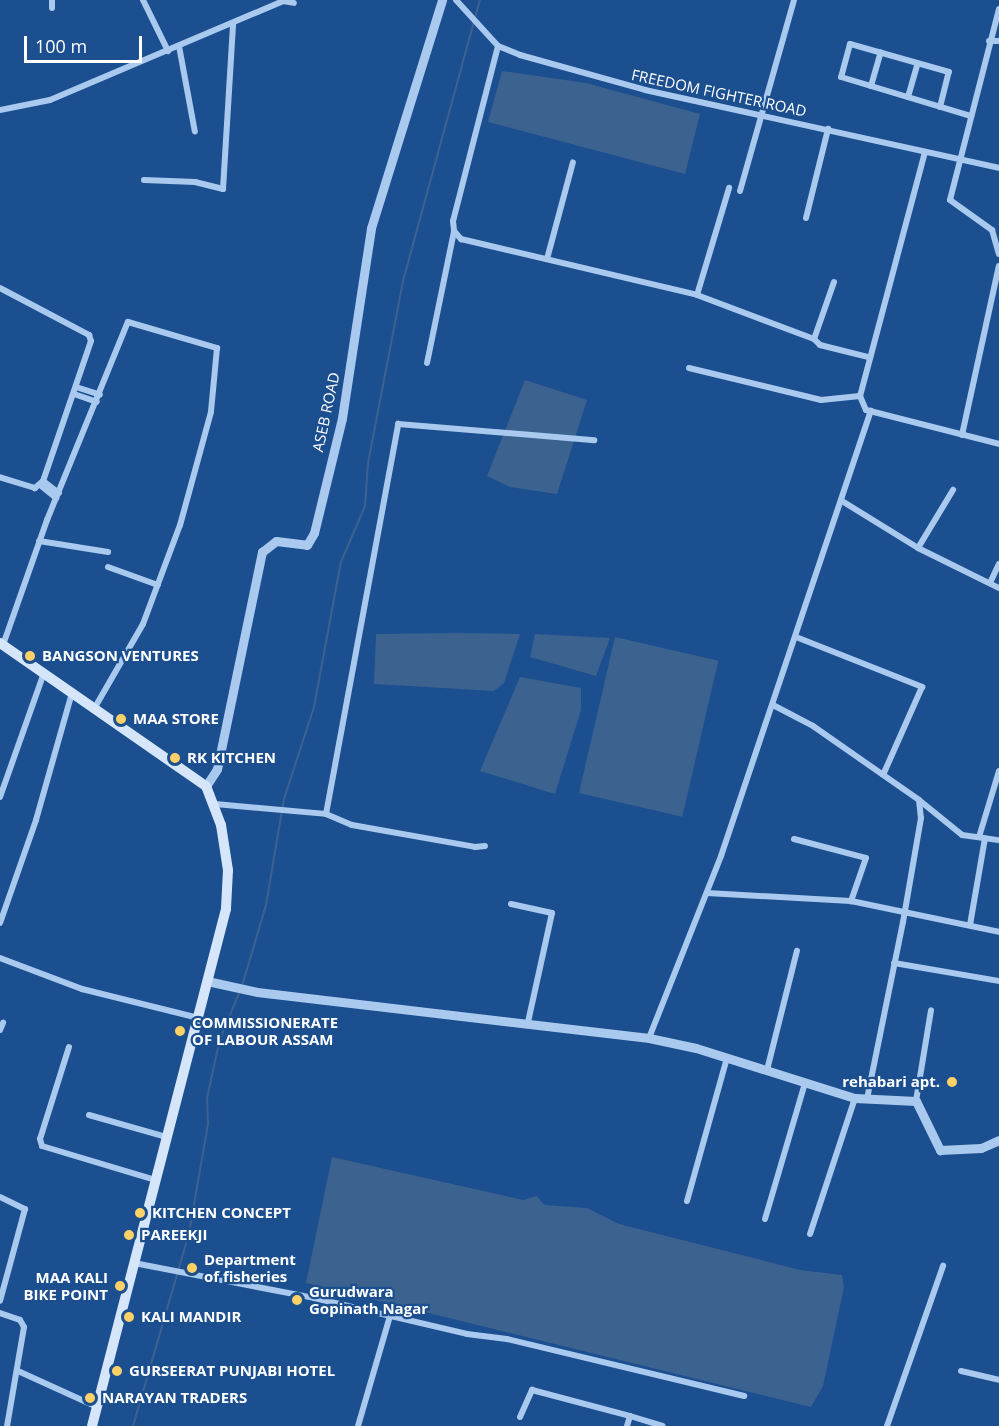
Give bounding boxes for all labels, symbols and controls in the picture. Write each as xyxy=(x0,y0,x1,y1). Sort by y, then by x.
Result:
scale bar xyxy=(27,24,146,62)
text: 100 m xyxy=(35,34,87,58)
street label: FREEDOM FIGHTER ROAD xyxy=(630,66,808,120)
street label: ASEB ROAD xyxy=(309,371,343,453)
place label: BANGSON VENTURES xyxy=(42,647,199,665)
marker: BANGSON VENTURES xyxy=(23,649,37,663)
place label: MAA STORE xyxy=(133,710,219,728)
marker: MAA STORE xyxy=(114,712,128,726)
place label: RK KITCHEN xyxy=(187,749,276,767)
marker: RK KITCHEN xyxy=(168,751,182,765)
place label: COMMISSIONERATE OF LABOUR ASSAM xyxy=(192,1013,338,1048)
marker: COMMISSIONERATE OF LABOUR ASSAM xyxy=(173,1024,187,1038)
place label: rehabari apt. xyxy=(842,1073,940,1091)
marker: rehabari apt. xyxy=(945,1075,959,1089)
place label: KITCHEN CONCEPT xyxy=(152,1204,291,1222)
marker: KITCHEN CONCEPT xyxy=(133,1206,147,1220)
place label: PAREEKJI xyxy=(141,1226,207,1244)
marker: PAREEKJI xyxy=(122,1228,136,1242)
place label: Department of fisheries xyxy=(204,1250,296,1285)
marker: Department of fisheries xyxy=(185,1261,199,1275)
place label: MAA KALI BIKE POINT xyxy=(23,1268,108,1303)
marker: MAA KALI BIKE POINT xyxy=(113,1279,127,1293)
place label: Gurudwara Gopinath Nagar xyxy=(309,1282,428,1317)
marker: Gurudwara Gopinath Nagar xyxy=(290,1293,304,1307)
place label: KALI MANDIR xyxy=(141,1308,241,1326)
marker: KALI MANDIR xyxy=(122,1310,136,1324)
place label: GURSEERAT PUNJABI HOTEL xyxy=(129,1362,335,1380)
marker: GURSEERAT PUNJABI HOTEL xyxy=(110,1364,124,1378)
place label: NARAYAN TRADERS xyxy=(102,1389,247,1407)
marker: NARAYAN TRADERS xyxy=(83,1391,97,1405)

